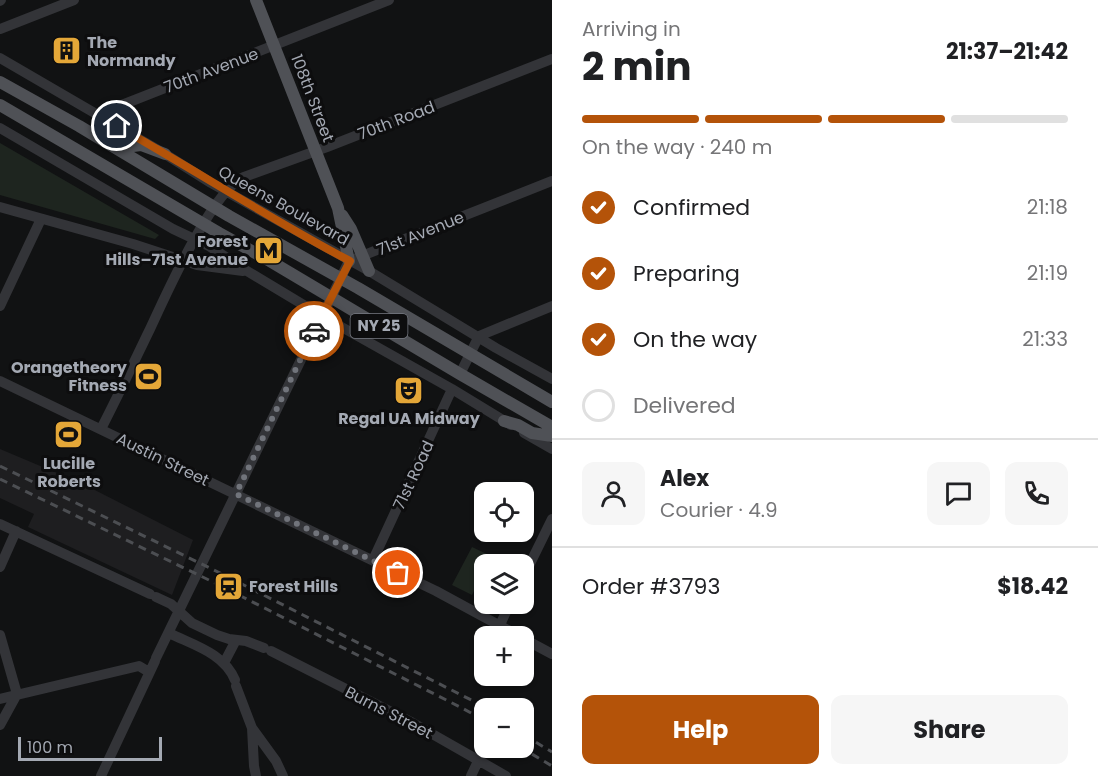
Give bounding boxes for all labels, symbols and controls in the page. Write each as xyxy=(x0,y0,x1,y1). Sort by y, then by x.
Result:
text: Arriving in xyxy=(582,15,681,43)
place label: The Normandy xyxy=(87,31,177,72)
building icon: The Normandy xyxy=(50,35,82,67)
text: 21:37–21:42 xyxy=(946,36,1068,67)
text: 2 min xyxy=(582,39,692,94)
street label: 70th Avenue xyxy=(161,42,262,99)
street label: 108th Street xyxy=(285,51,340,146)
street label: 70th Road xyxy=(354,95,438,146)
pin xyxy=(91,100,142,151)
icon: home xyxy=(100,109,133,142)
text: On the way · 240 m xyxy=(582,133,772,161)
street label: Queens Boulevard xyxy=(214,160,353,251)
icon: check xyxy=(582,191,615,224)
text: Confirmed xyxy=(633,192,750,223)
text: 21:18 xyxy=(1027,193,1068,221)
street label: 71st Avenue xyxy=(373,205,467,261)
place label: Forest Hills–71st Avenue xyxy=(106,230,248,271)
metro station icon: Forest Hills–71st Avenue xyxy=(253,234,285,266)
icon: check xyxy=(582,257,615,290)
text: Preparing xyxy=(633,258,740,289)
text: 21:19 xyxy=(1027,259,1068,287)
courier xyxy=(284,301,344,361)
road number: NY 25 xyxy=(350,314,407,338)
icon: car xyxy=(298,315,331,348)
icon: check xyxy=(582,323,615,356)
text: On the way xyxy=(633,324,757,355)
text: 21:33 xyxy=(1022,325,1068,353)
place label: Orangetheory Fitness xyxy=(11,356,128,397)
sports icon: Orangetheory Fitness xyxy=(132,360,164,392)
theatre icon: Regal UA Midway xyxy=(393,374,425,406)
text: Delivered xyxy=(633,390,736,421)
place label: Regal UA Midway xyxy=(338,407,481,430)
sports icon: Lucille Roberts xyxy=(53,419,85,451)
street label: Austin Street xyxy=(113,427,213,492)
street label: 71st Road xyxy=(387,437,439,514)
place label: Lucille Roberts xyxy=(37,452,101,493)
button: person xyxy=(582,462,645,525)
button: chat xyxy=(927,462,990,525)
button: phone xyxy=(1005,462,1068,525)
text: Alex xyxy=(660,463,709,494)
map controls xyxy=(474,482,534,758)
button: locate xyxy=(474,482,534,542)
text: Courier · 4.9 xyxy=(660,496,778,524)
pin xyxy=(372,547,423,598)
button: layers xyxy=(474,554,534,614)
icon: bag xyxy=(381,556,414,589)
station icon: Forest Hills xyxy=(212,570,244,602)
text: Order #3793 xyxy=(582,571,720,602)
text: $18.42 xyxy=(997,571,1068,602)
place label: Forest Hills xyxy=(249,575,338,598)
button: + xyxy=(474,626,534,686)
street label: Burns Street xyxy=(341,680,437,745)
button: Help xyxy=(582,695,819,764)
button: Share xyxy=(831,695,1068,764)
button: − xyxy=(474,698,534,758)
scale bar xyxy=(18,734,162,762)
text: 100 m xyxy=(27,736,73,759)

